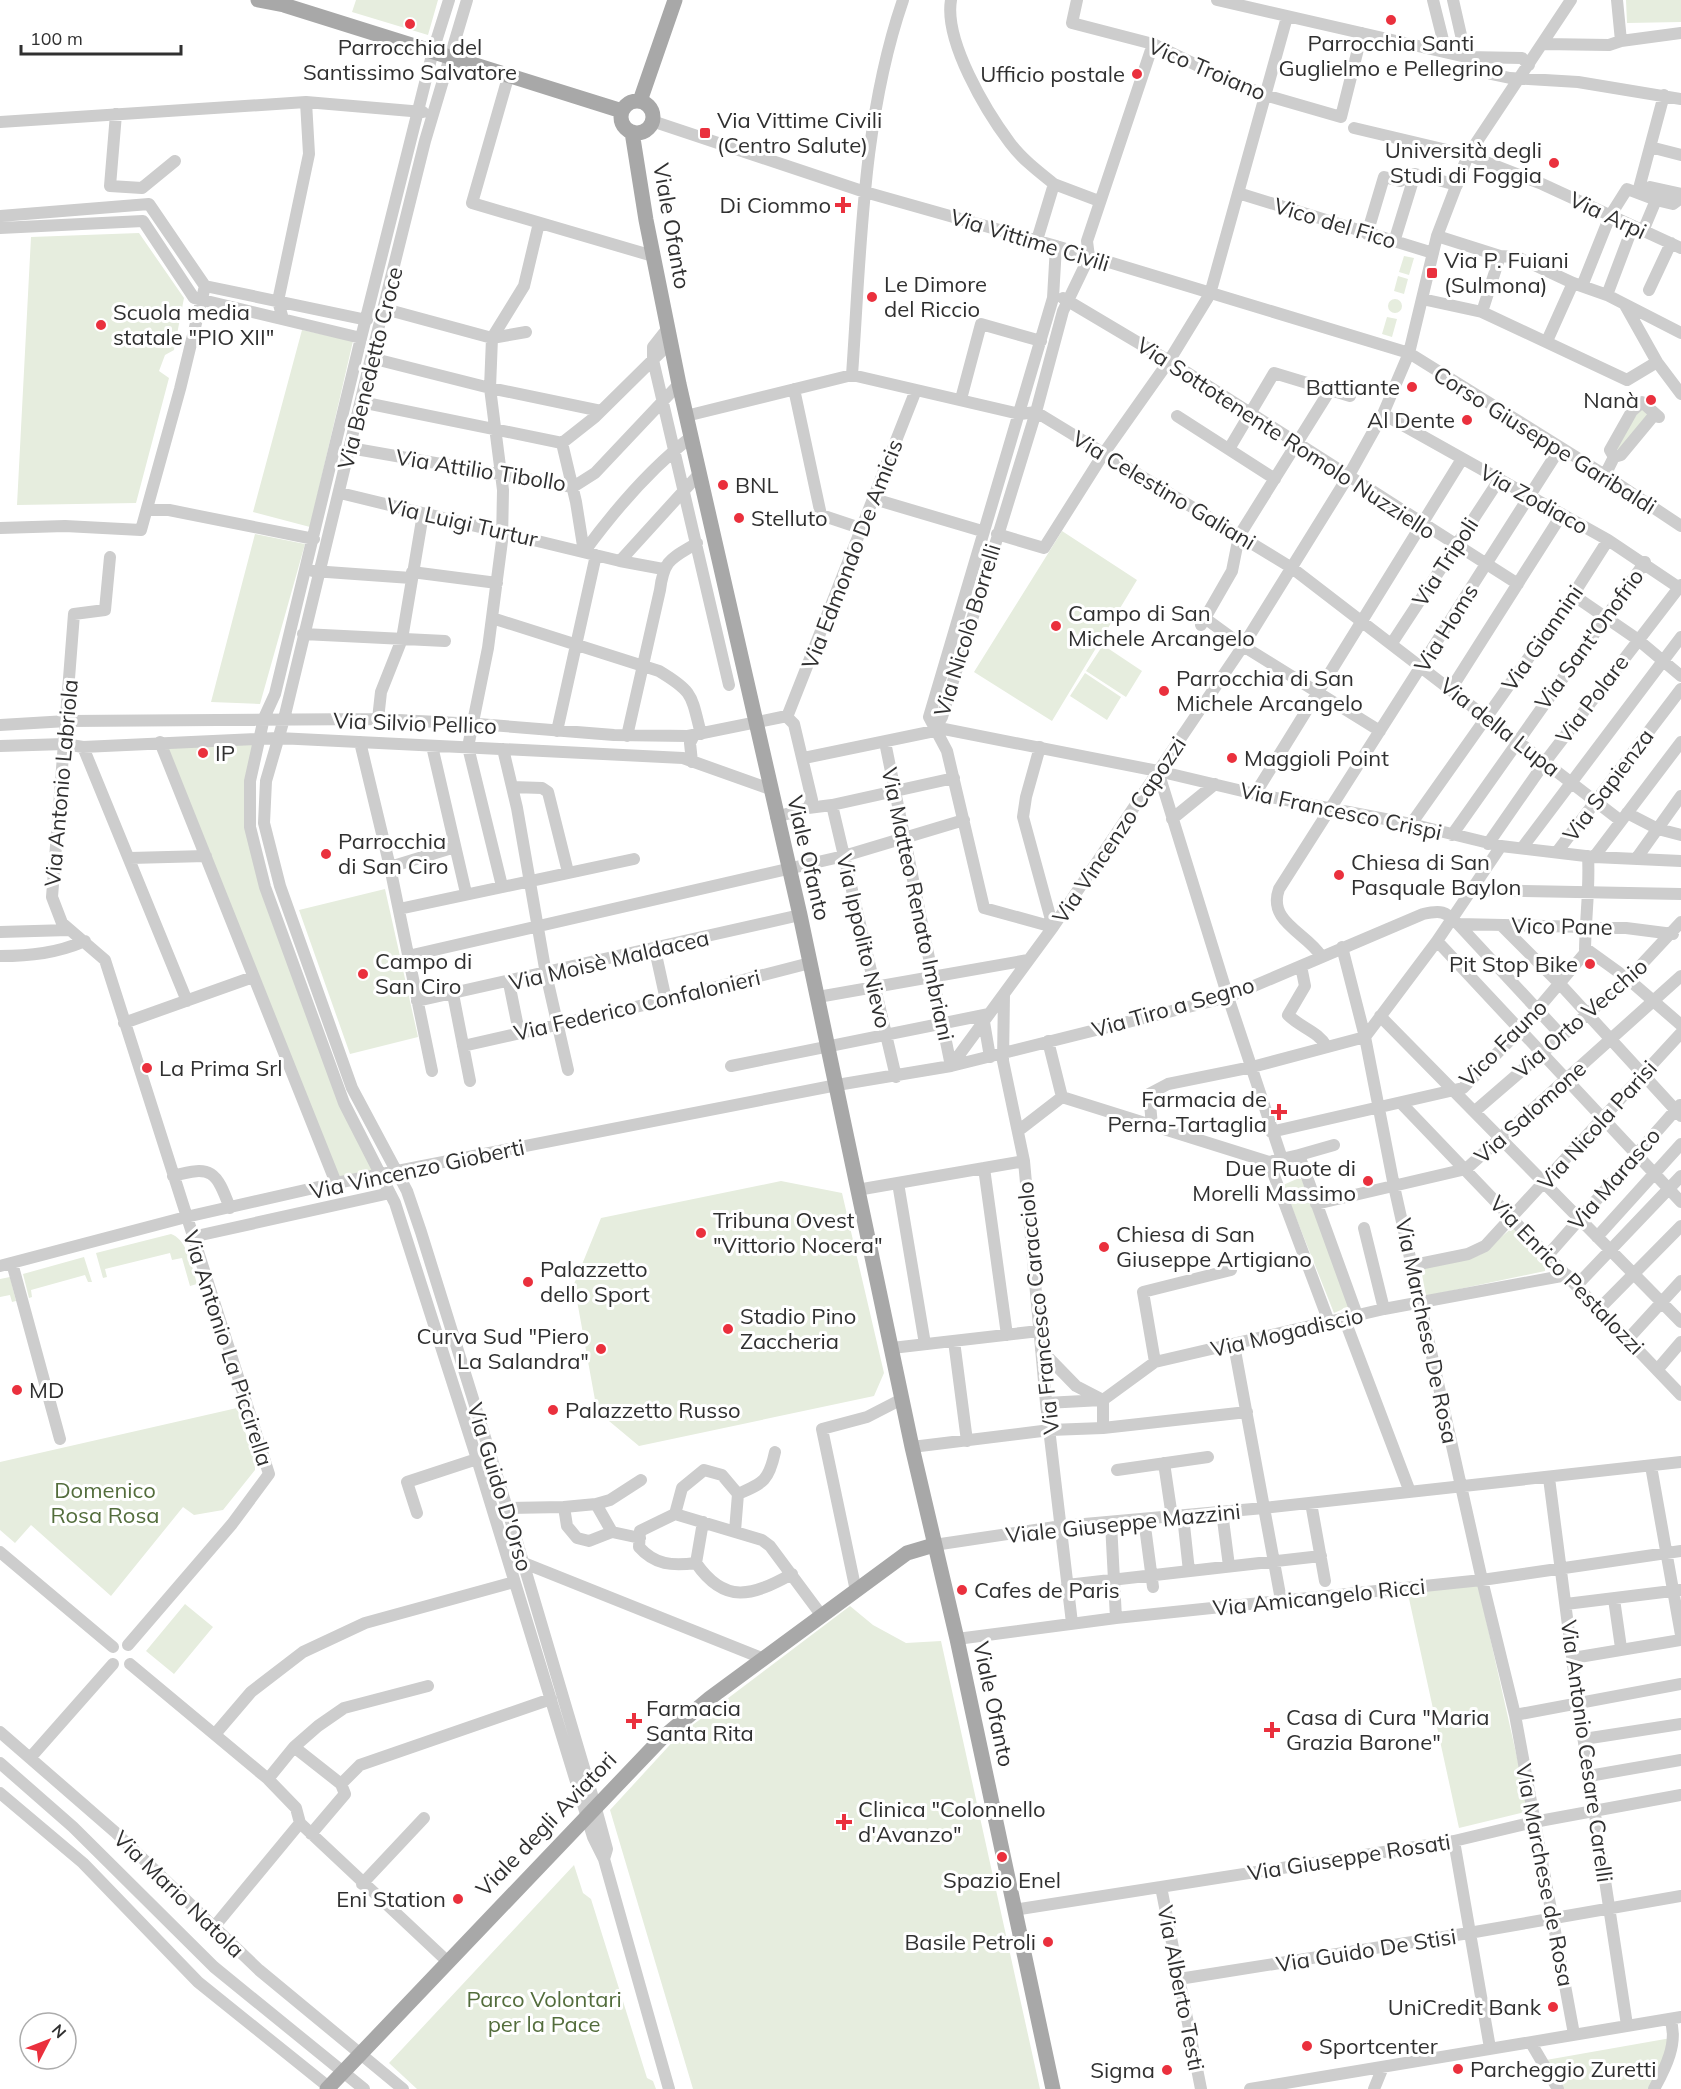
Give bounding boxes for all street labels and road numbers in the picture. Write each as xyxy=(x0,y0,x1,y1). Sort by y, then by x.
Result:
street label: Vico Troiano xyxy=(1144,32,1270,106)
street label: Viale Ofanto xyxy=(647,161,697,291)
street label: Via Arpi xyxy=(1565,185,1651,245)
street label: Vico del Fico xyxy=(1270,191,1400,255)
street label: Via Vittime Civili xyxy=(947,202,1113,278)
street label: Via Benedetto Croce xyxy=(331,264,409,472)
street label: Via Sottotenente Romolo Nuzziello xyxy=(1131,331,1441,545)
street label: Corso Giuseppe Garibaldi xyxy=(1428,360,1662,520)
street label: Via Celestino Galiani xyxy=(1067,424,1261,556)
street label: Via Edmondo De Amicis xyxy=(795,435,909,673)
street label: Via Attilio Tibollo xyxy=(394,443,568,497)
street label: Via Zodiaco xyxy=(1475,458,1593,540)
street label: Via Luigi Turtur xyxy=(383,491,541,553)
street label: Via Tripoli xyxy=(1406,512,1484,612)
street label: Via Nicolò Borrelli xyxy=(927,540,1007,720)
street label: Via Sant'Onofrio xyxy=(1528,563,1650,715)
street label: Via Homs xyxy=(1408,579,1484,677)
street label: Via Giannini xyxy=(1495,580,1589,696)
street label: Via Polare xyxy=(1549,649,1635,749)
street label: Via della Lupa xyxy=(1434,671,1566,783)
street label: Via Antonio Labriola xyxy=(38,678,84,888)
street label: Via Silvio Pellico xyxy=(333,706,497,740)
street label: Via Sapienza xyxy=(1556,723,1660,847)
street label: Via Vincenzo Capozzi xyxy=(1046,731,1192,929)
street label: Via Matteo Renato Imbriani xyxy=(875,765,961,1043)
street label: Via Francesco Crispi xyxy=(1237,776,1445,846)
street label: Viale Ofanto xyxy=(781,793,837,923)
street label: Via Ippolito Nievo xyxy=(830,851,898,1031)
street label: Vico Pane xyxy=(1511,911,1613,941)
street label: Via Moisè Maldacea xyxy=(506,923,712,997)
street label: Via Orto Vecchio xyxy=(1507,952,1653,1084)
street label: Via Federico Confalonieri xyxy=(511,963,763,1047)
street label: Via Tiro a Segno xyxy=(1089,970,1257,1044)
street label: Vico Fauno xyxy=(1453,993,1553,1093)
street label: Via Salomone xyxy=(1468,1054,1592,1170)
street label: Via Nicola Parisi xyxy=(1531,1054,1663,1196)
street label: Via Marasco xyxy=(1562,1122,1666,1236)
street label: Via Vincenzo Gioberti xyxy=(307,1133,527,1205)
street label: Via Francesco Caracciolo xyxy=(1011,1180,1065,1436)
street label: Via Enrico Pestalozzi xyxy=(1484,1189,1650,1361)
street label: Via Marchese De Rosa xyxy=(1389,1216,1465,1446)
street label: Via Antonio La Piccirella xyxy=(177,1227,279,1469)
street label: Via Mogadiscio xyxy=(1208,1301,1366,1363)
street label: Via Guido D'Orso xyxy=(461,1399,539,1575)
street label: Viale Giuseppe Mazzini xyxy=(1004,1497,1242,1549)
street label: Via Amicangelo Ricci xyxy=(1212,1572,1426,1622)
street label: Via Antonio Cesare Carelli xyxy=(1555,1618,1619,1884)
street label: Viale Ofanto xyxy=(967,1639,1021,1769)
street label: Viale degli Aviatori xyxy=(470,1746,622,1902)
street label: Via Marchese de Rosa xyxy=(1510,1761,1580,1989)
street label: Via Mario Natola xyxy=(108,1824,250,1964)
street label: Via Giuseppe Rosati xyxy=(1246,1827,1452,1887)
street label: Via Alberto Testi xyxy=(1151,1903,1211,2073)
street label: Via Guido De Stisi xyxy=(1274,1922,1458,1978)

